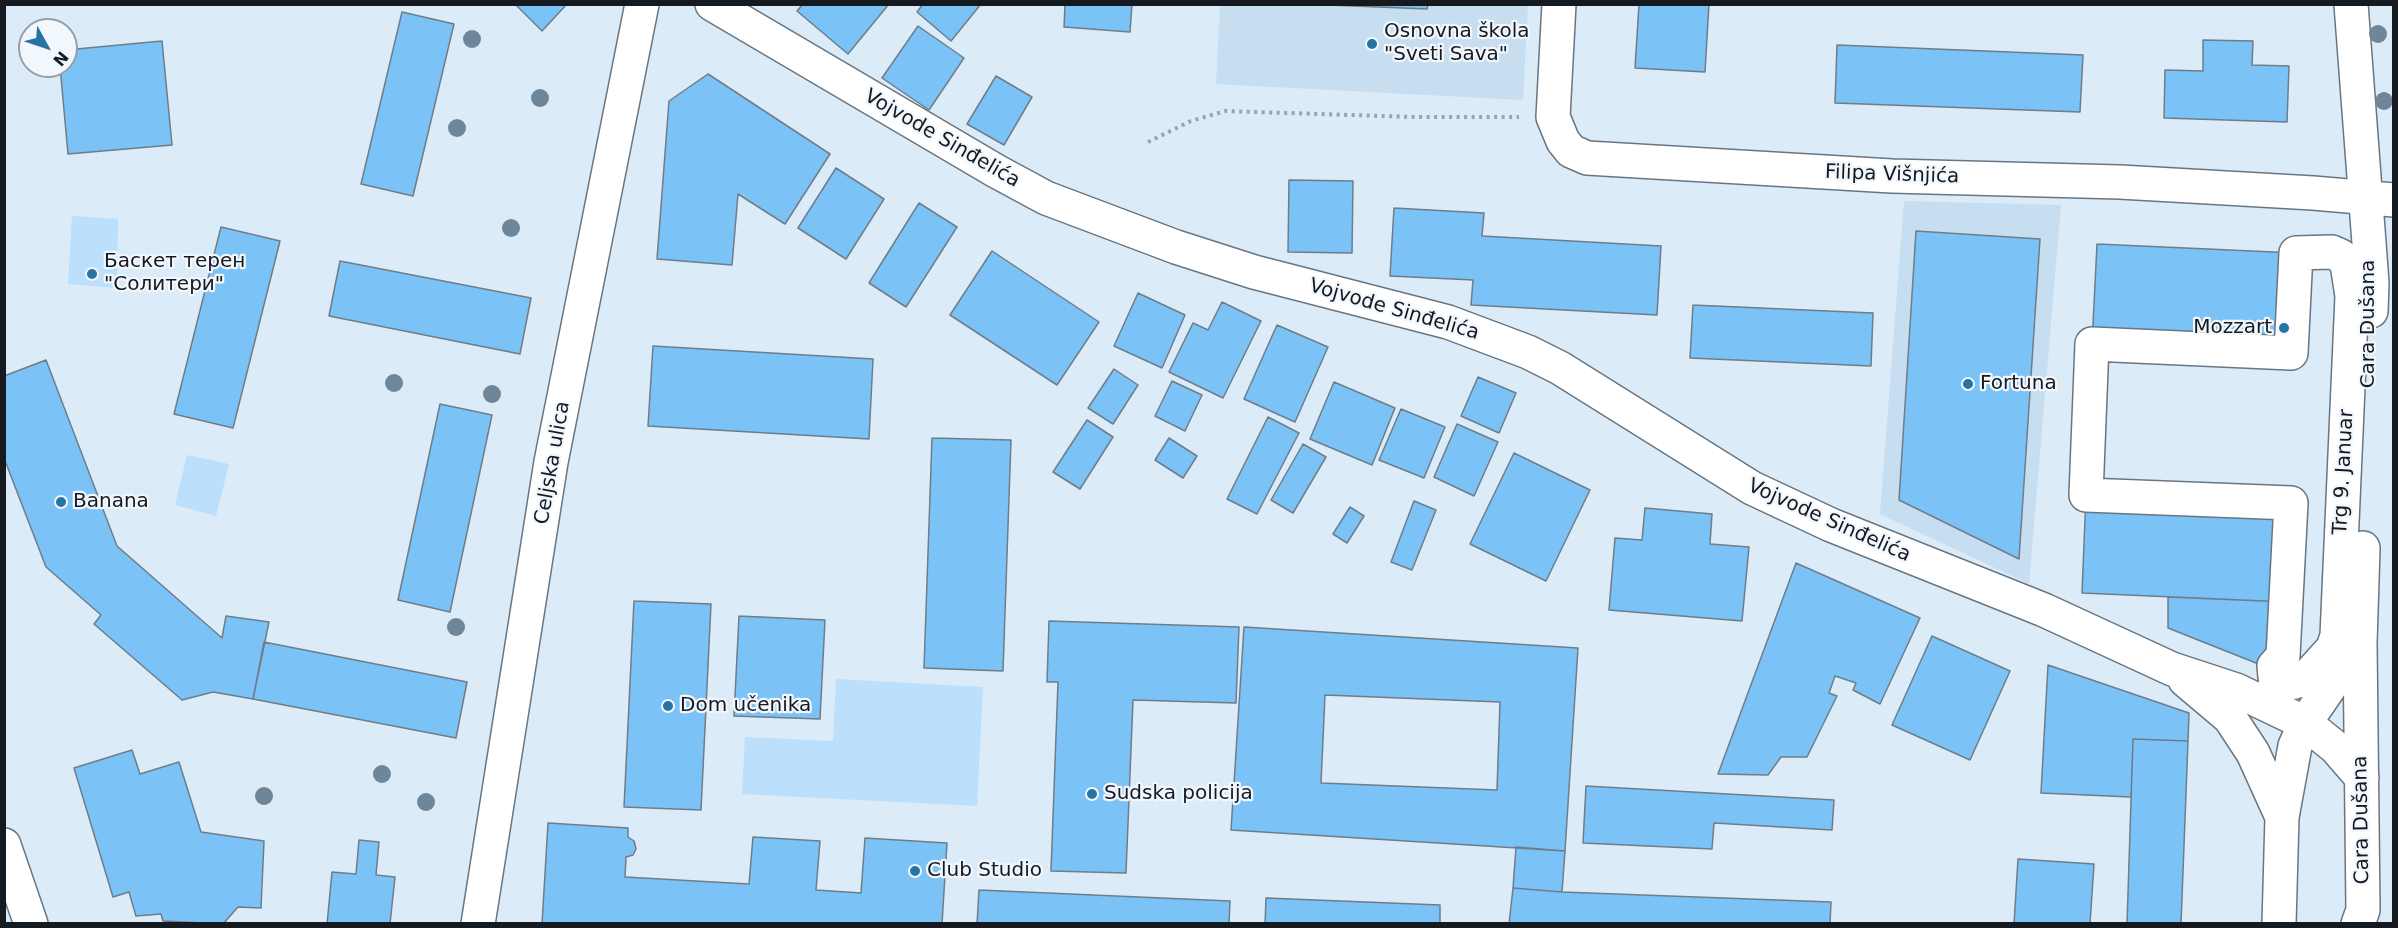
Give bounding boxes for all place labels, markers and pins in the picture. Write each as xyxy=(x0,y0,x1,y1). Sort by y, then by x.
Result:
place label: Osnovna škola "Sveti Sava" xyxy=(1384,20,1530,67)
marker: Osnovna škola "Sveti Sava" xyxy=(1365,37,1379,51)
place label: Баскет терен "Солитери" xyxy=(104,250,245,297)
marker: Баскет терен "Солитери" xyxy=(85,267,99,281)
place label: Mozzart xyxy=(2193,316,2272,340)
marker: Mozzart xyxy=(2277,321,2291,335)
place label: Fortuna xyxy=(1980,372,2057,396)
marker: Fortuna xyxy=(1961,377,1975,391)
place label: Banana xyxy=(73,490,149,514)
marker: Banana xyxy=(54,495,68,509)
place label: Dom učenika xyxy=(680,694,811,718)
marker: Dom učenika xyxy=(661,699,675,713)
place label: Sudska policija xyxy=(1104,782,1253,806)
marker: Sudska policija xyxy=(1085,787,1099,801)
place label: Club Studio xyxy=(927,859,1042,883)
marker: Club Studio xyxy=(908,864,922,878)

